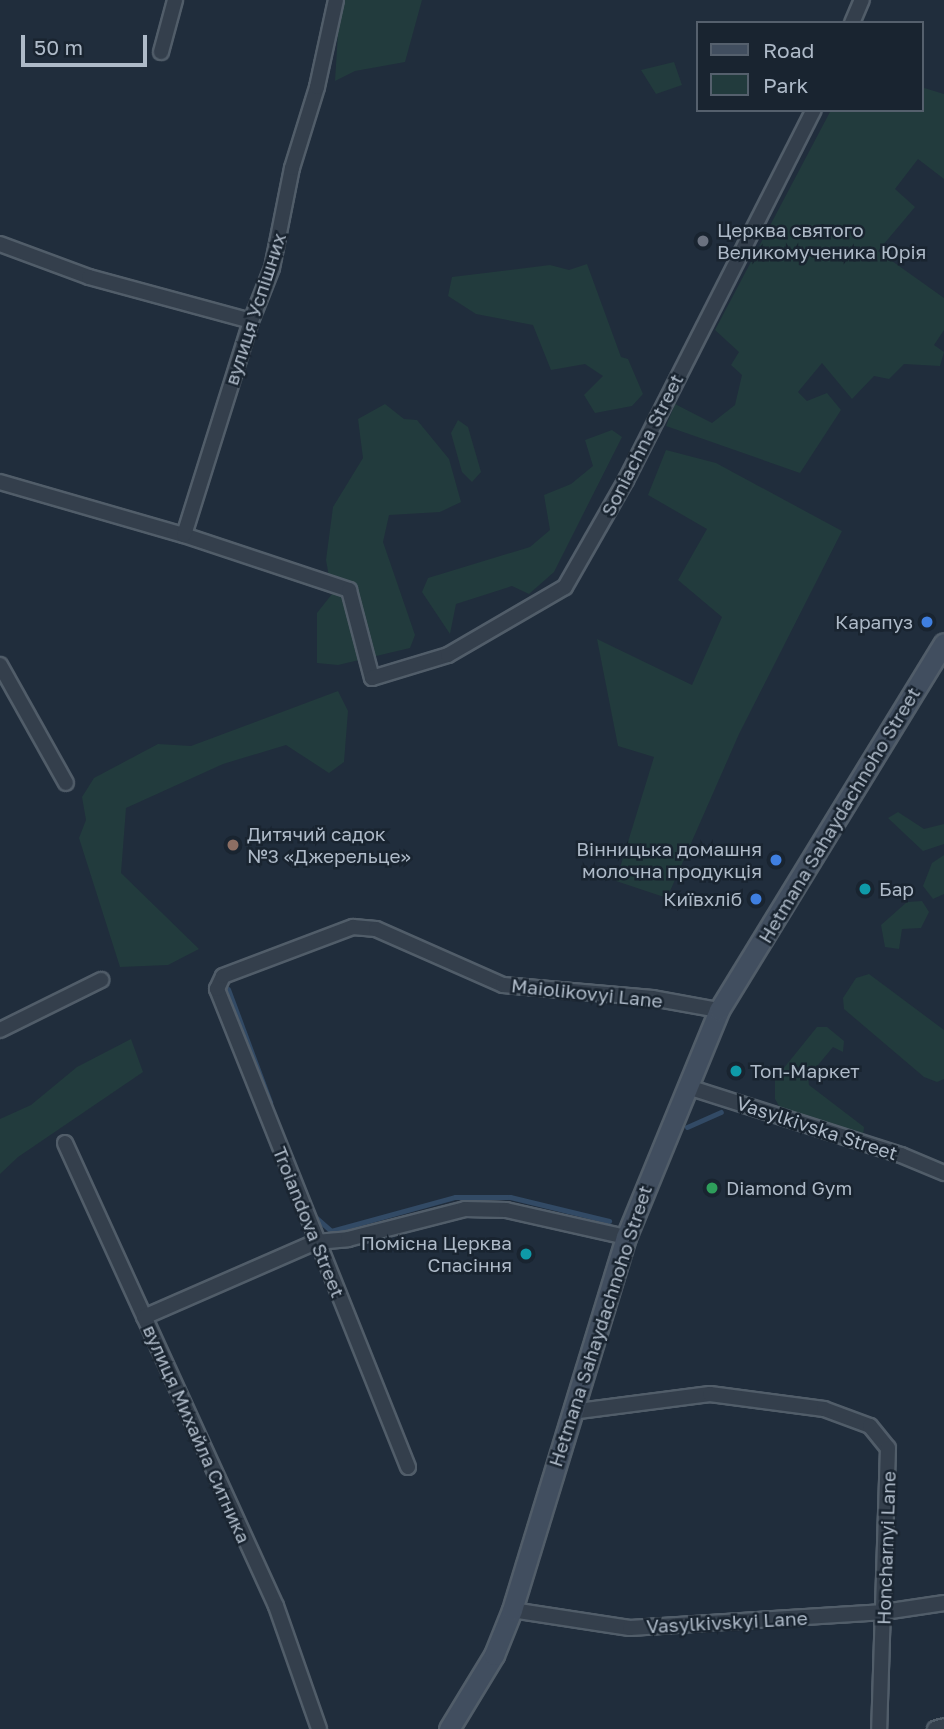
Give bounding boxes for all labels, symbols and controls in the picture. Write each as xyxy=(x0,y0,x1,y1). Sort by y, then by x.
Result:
scale bar xyxy=(24,21,150,65)
legend xyxy=(696,21,923,112)
text: 50 m xyxy=(34,34,83,60)
text: Road xyxy=(763,37,814,63)
text: Park xyxy=(763,72,808,98)
place label: Церква святого Великомученика Юрія xyxy=(717,219,926,263)
street label: вулиця Успішних xyxy=(220,230,290,388)
marker: Церква святого Великомученика Юрія xyxy=(695,233,711,249)
street label: Soniachna Street xyxy=(596,370,688,520)
place label: Карапуз xyxy=(835,611,913,633)
marker: Карапуз xyxy=(919,614,935,630)
street label: Hetmana Sahaydachnoho Street xyxy=(753,683,925,947)
place label: Дитячий садок №3 «Джерельце» xyxy=(247,823,411,867)
marker: Дитячий садок №3 «Джерельце» xyxy=(225,837,241,853)
place label: Вінницька домашня молочна продукція xyxy=(576,838,762,882)
marker: Вінницька домашня молочна продукція xyxy=(768,852,784,868)
place label: Бар xyxy=(879,878,914,900)
marker: Бар xyxy=(857,881,873,897)
place label: Київхліб xyxy=(663,888,742,910)
marker: Київхліб xyxy=(748,891,764,907)
street label: Maiolikovyi Lane xyxy=(510,974,664,1012)
place label: Топ-Маркет xyxy=(750,1060,860,1082)
marker: Топ-Маркет xyxy=(728,1063,744,1079)
street label: Vasylkivska Street xyxy=(734,1091,900,1165)
street label: Troiandova Street xyxy=(268,1143,350,1301)
place label: Diamond Gym xyxy=(726,1177,852,1199)
marker: Diamond Gym xyxy=(704,1180,720,1196)
street label: Hetmana Sahaydachnoho Street xyxy=(544,1182,656,1470)
place label: Помісна Церква Спасіння xyxy=(361,1232,512,1276)
marker: Помісна Церква Спасіння xyxy=(518,1246,534,1262)
street label: вулиця Михайла Ситника xyxy=(138,1321,256,1547)
street label: Honcharnyi Lane xyxy=(872,1471,900,1625)
street label: Vasylkivskyi Lane xyxy=(646,1606,808,1638)

